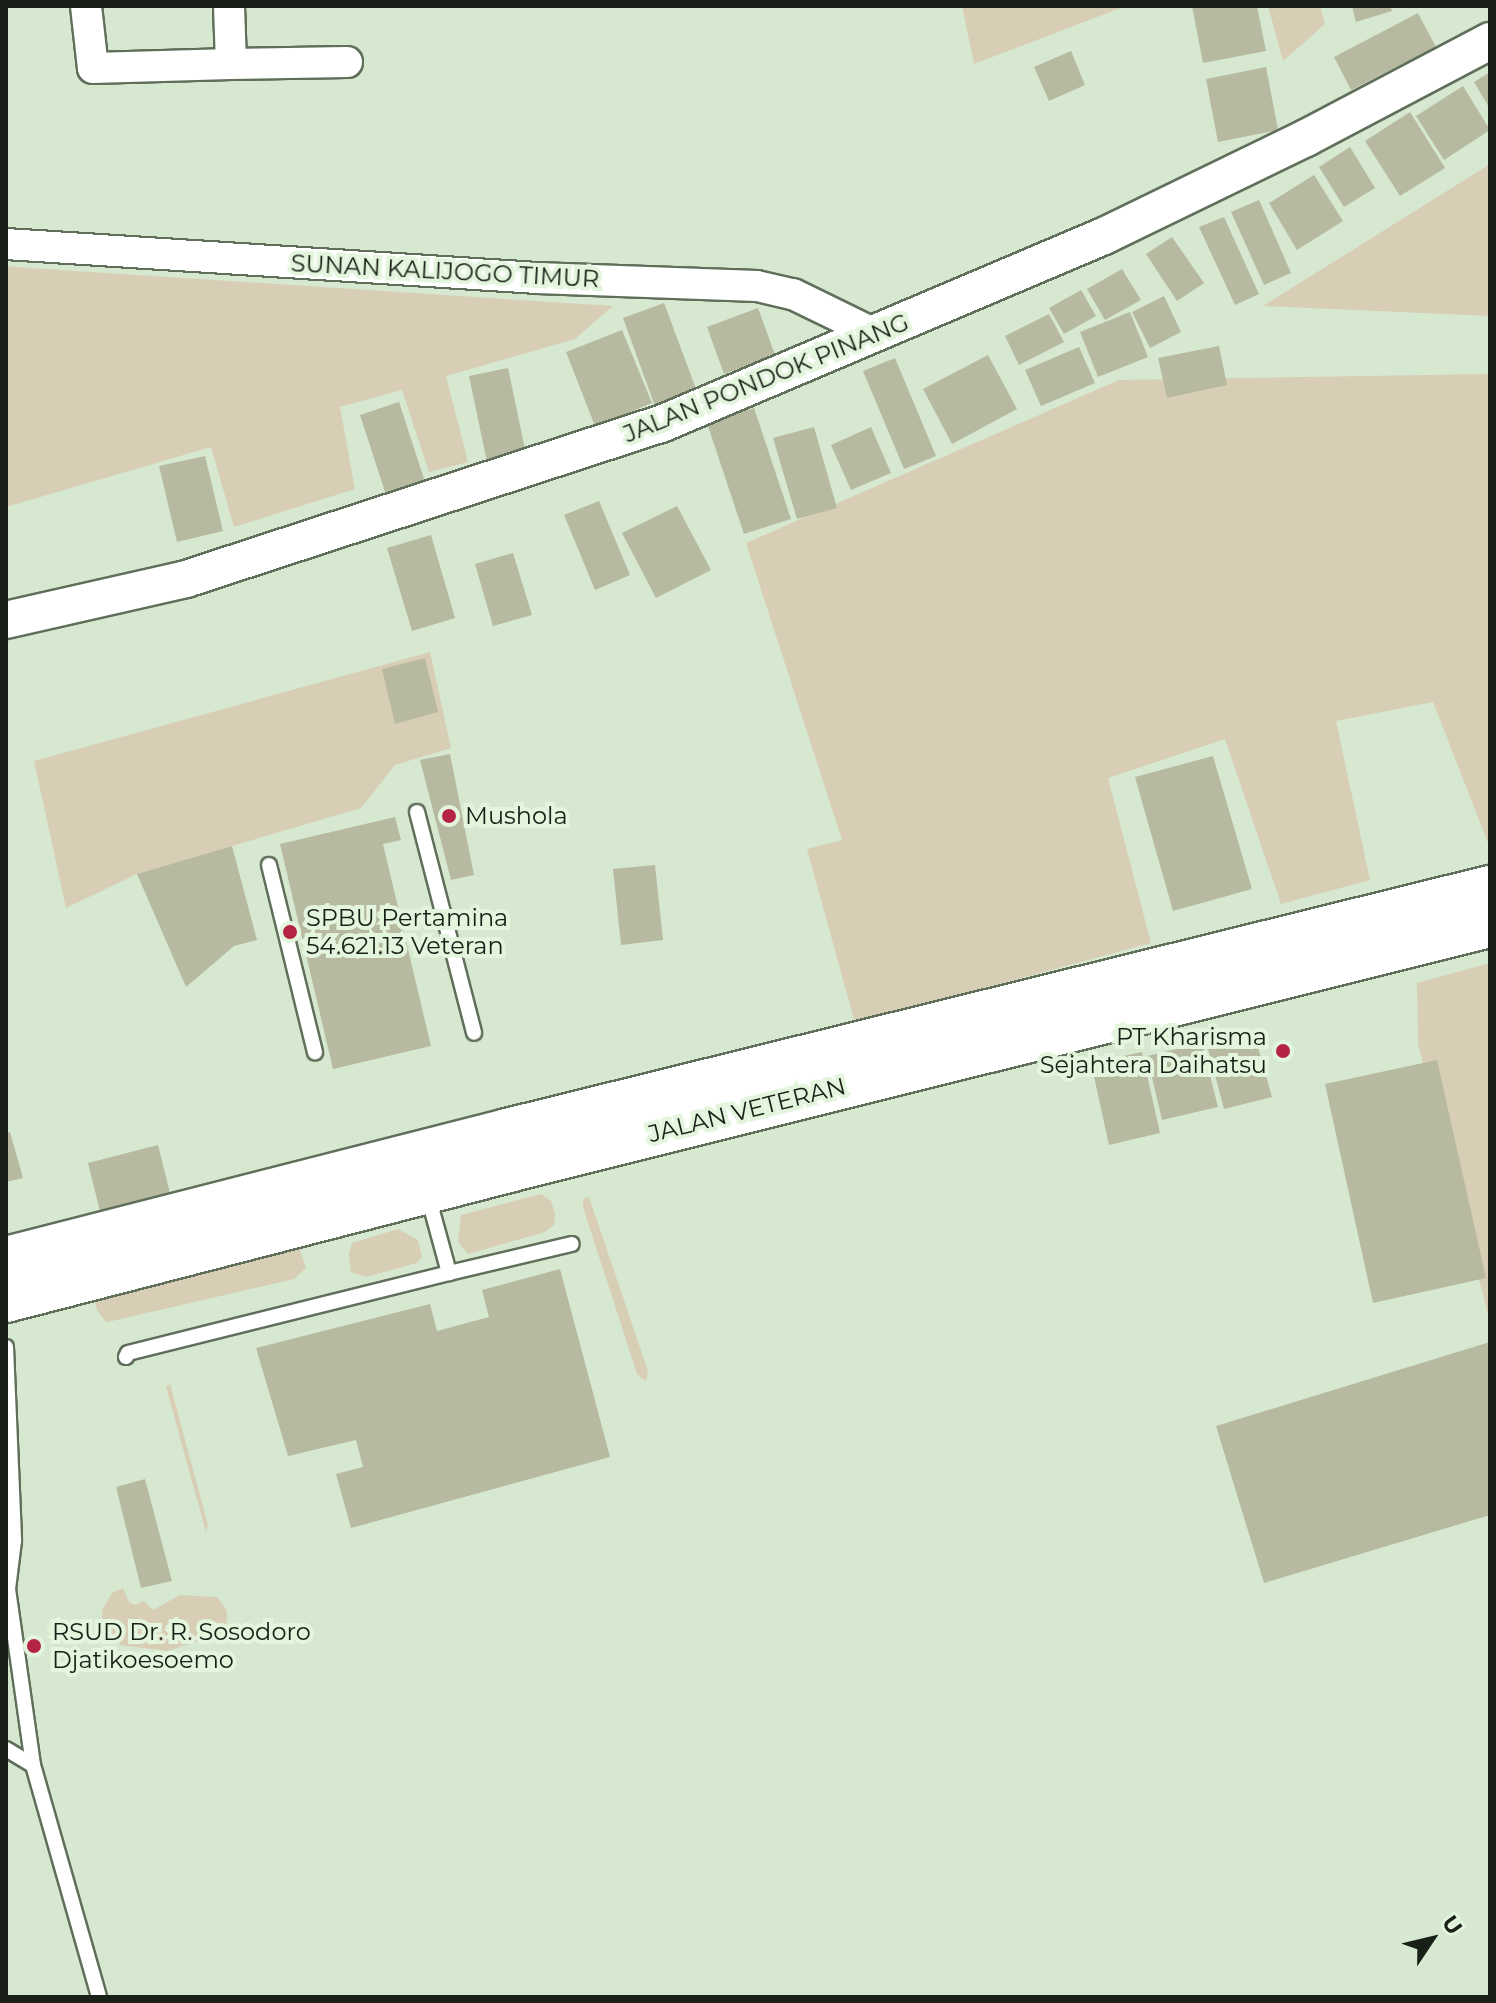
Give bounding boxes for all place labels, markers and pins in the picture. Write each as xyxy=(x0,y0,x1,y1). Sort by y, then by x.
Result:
place label: Mushola xyxy=(465,802,568,830)
marker: Mushola xyxy=(440,807,458,825)
place label: SPBU Pertamina 54.621.13 Veteran xyxy=(306,904,508,960)
marker: SPBU Pertamina 54.621.13 Veteran xyxy=(281,923,299,941)
place label: PT Kharisma Sejahtera Daihatsu xyxy=(1040,1023,1267,1079)
marker: PT Kharisma Sejahtera Daihatsu xyxy=(1274,1042,1292,1060)
place label: RSUD Dr. R. Sosodoro Djatikoesoemo xyxy=(52,1618,311,1674)
marker: RSUD Dr. R. Sosodoro Djatikoesoemo xyxy=(23,1635,45,1657)

